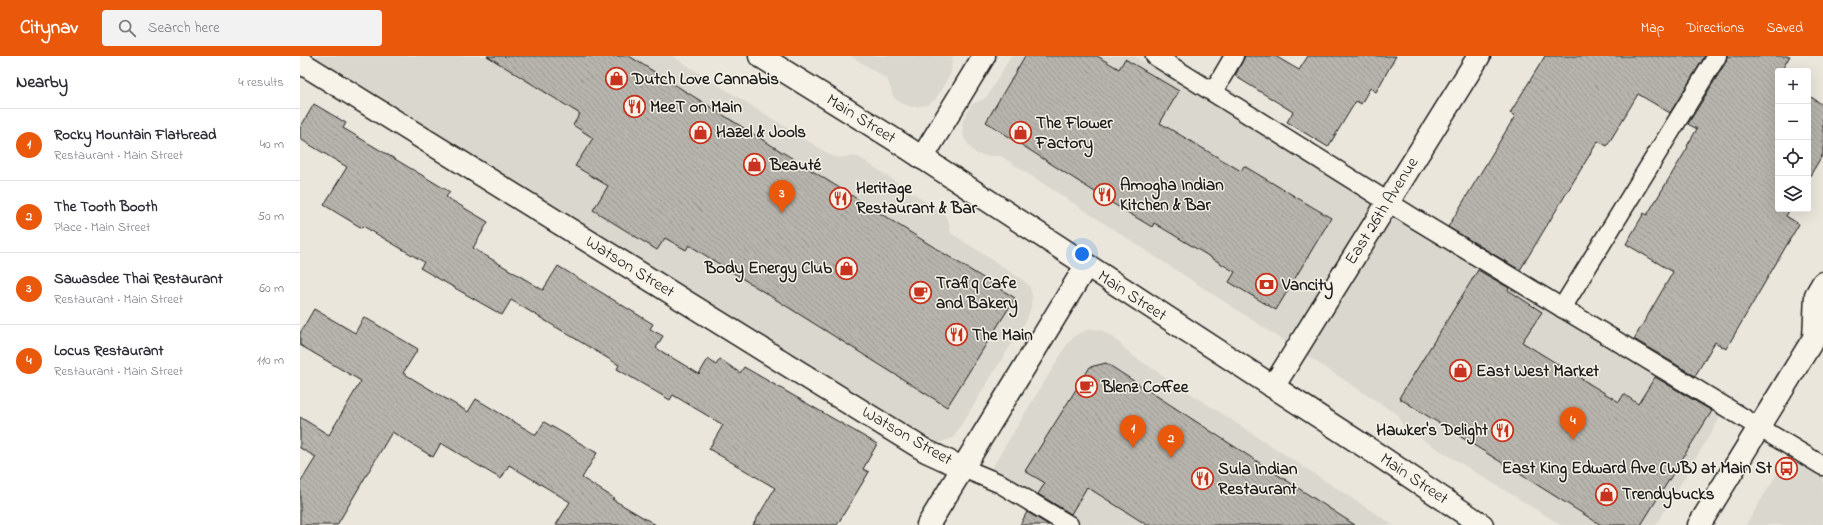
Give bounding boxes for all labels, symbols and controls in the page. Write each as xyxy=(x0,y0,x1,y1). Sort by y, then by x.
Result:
search box xyxy=(102,10,382,46)
text: Citynav xyxy=(20,15,78,42)
icon: search xyxy=(116,17,138,39)
text: Search here xyxy=(148,17,220,39)
text: Map xyxy=(1641,18,1664,39)
text: Directions xyxy=(1686,18,1744,39)
text: Saved xyxy=(1766,18,1803,39)
shop icon: Dutch Love Cannabis xyxy=(604,66,630,92)
place label: Dutch Love Cannabis xyxy=(631,67,779,92)
map controls xyxy=(1775,68,1811,212)
button: + xyxy=(1775,68,1811,104)
text: Nearby xyxy=(16,70,68,95)
text: 4 results xyxy=(238,73,284,92)
street label: Main Street xyxy=(821,88,901,150)
restaurant icon: MeeT on Main xyxy=(622,94,648,120)
place label: MeeT on Main xyxy=(650,95,743,120)
button: − xyxy=(1775,104,1811,140)
place label: The Flower Factory xyxy=(1035,111,1113,158)
shop icon: Hazel & Jools xyxy=(687,119,713,145)
place label: Hazel & Jools xyxy=(716,120,806,145)
shop icon: The Flower Factory xyxy=(1007,120,1033,146)
text: Rocky Mountain Flatbread xyxy=(54,124,216,146)
text: 1 xyxy=(27,135,31,154)
text: 40 m xyxy=(260,135,284,154)
button: locate xyxy=(1775,140,1811,176)
text: Restaurant · Main Street xyxy=(54,146,183,165)
shop icon: Beauté xyxy=(741,152,767,178)
street label: East 26th Avenue xyxy=(1339,152,1425,270)
place label: Beauté xyxy=(769,153,823,178)
place label: Amogha Indian Kitchen & Bar xyxy=(1120,173,1224,218)
place label: Heritage Restaurant & Bar xyxy=(856,176,978,221)
button: layers xyxy=(1775,176,1811,212)
pin: 3 xyxy=(769,180,795,213)
restaurant icon: Amogha Indian Kitchen & Bar xyxy=(1091,182,1117,208)
restaurant icon: Heritage Restaurant & Bar xyxy=(827,185,853,211)
text: The Tooth Booth xyxy=(54,196,158,218)
text: 2 xyxy=(26,207,32,226)
text: 50 m xyxy=(258,207,284,226)
text: Place · Main Street xyxy=(54,218,151,237)
street label: Watson Street xyxy=(581,230,680,305)
your location xyxy=(1072,244,1092,264)
shop icon: Body Energy Club xyxy=(834,255,860,281)
place label: Body Energy Club xyxy=(704,256,832,283)
street label: Main Street xyxy=(1092,264,1172,328)
text: Sawasdee Thai Restaurant xyxy=(54,268,223,290)
place label: Trafiq Cafe and Bakery xyxy=(936,271,1018,318)
bank icon: Vancity xyxy=(1253,272,1279,298)
place label: Vancity xyxy=(1281,273,1334,300)
text: 3 xyxy=(26,279,32,298)
text: 60 m xyxy=(259,279,284,298)
cafe icon: Trafiq Cafe and Bakery xyxy=(908,280,934,306)
text: Restaurant · Main Street xyxy=(54,290,183,309)
restaurant icon: The Main xyxy=(944,322,970,348)
place label: The Main xyxy=(972,323,1033,348)
text: Locus Restaurant xyxy=(54,340,163,362)
text: 4 xyxy=(26,351,32,370)
text: 110 m xyxy=(257,351,284,370)
shop icon: East West Market xyxy=(1447,358,1473,384)
place label: East West Market xyxy=(1476,359,1599,384)
text: Restaurant · Main Street xyxy=(54,362,183,381)
cafe icon: Blenz Coffee xyxy=(1073,374,1099,400)
place label: Blenz Coffee xyxy=(1101,375,1190,400)
street label: Watson Street xyxy=(857,400,957,472)
pin: 4 xyxy=(1560,407,1586,440)
pin: 1 xyxy=(1120,415,1146,448)
restaurant icon: Hawker's Delight xyxy=(1490,417,1516,443)
place label: Hawker's Delight xyxy=(1376,418,1488,445)
pin: 2 xyxy=(1158,425,1184,458)
street label: Main Street xyxy=(1375,447,1454,511)
bus stop icon: East King Edward Ave (WB) at Main St xyxy=(1774,455,1800,481)
place label: East King Edward Ave (WB) at Main St xyxy=(1502,456,1772,483)
place label: Sula Indian Restaurant xyxy=(1218,457,1298,502)
restaurant icon: Sula Indian Restaurant xyxy=(1190,466,1216,492)
shop icon: Trendybucks xyxy=(1593,481,1619,507)
place label: Trendybucks xyxy=(1622,482,1715,509)

